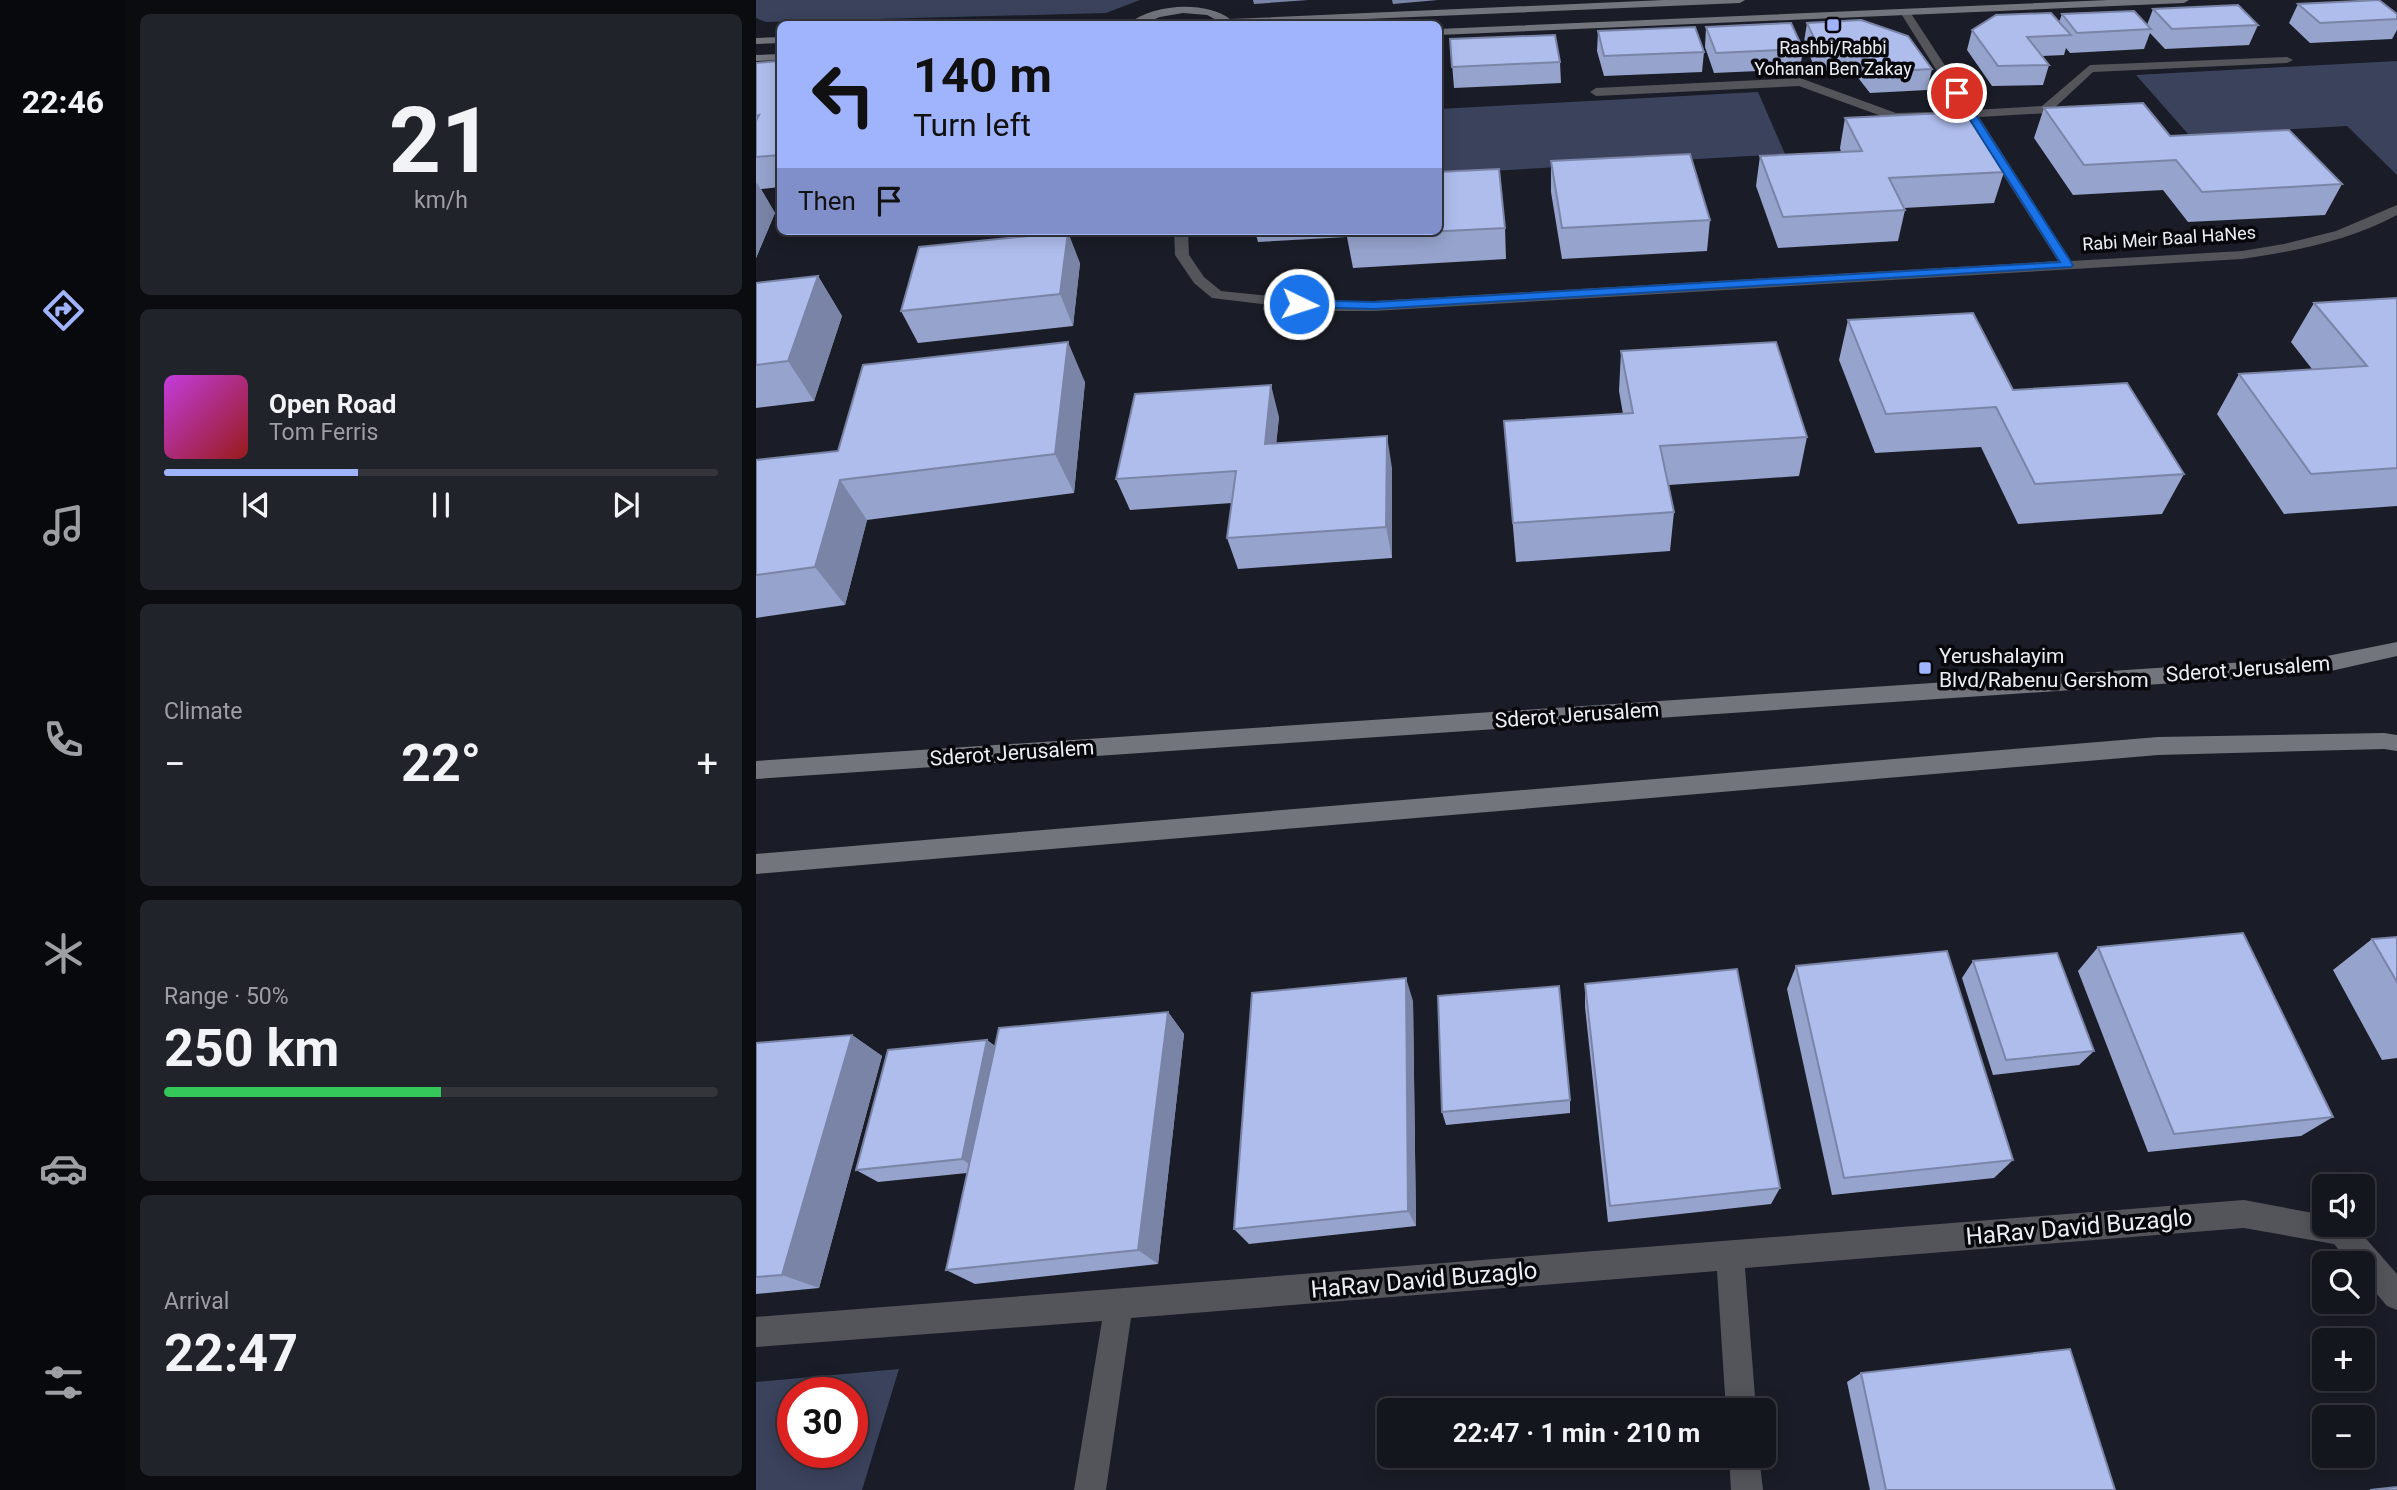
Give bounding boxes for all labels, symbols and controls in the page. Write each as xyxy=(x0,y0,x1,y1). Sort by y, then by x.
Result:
marker: Rashbi/Rabbi Yohanan Ben Zakay xyxy=(1825,17,1841,33)
place label: Rashbi/Rabbi Yohanan Ben Zakay xyxy=(1754,37,1912,79)
text: 140 m xyxy=(913,47,1052,104)
icon: left xyxy=(798,49,889,140)
pin xyxy=(1927,63,1987,123)
icon: arrive xyxy=(1938,74,1976,112)
text: 22:46 xyxy=(22,83,104,121)
text: 21 xyxy=(389,88,493,194)
text: Turn left xyxy=(913,106,1031,144)
icon: arrive xyxy=(870,182,908,220)
text: Then xyxy=(798,186,856,216)
text: km/h xyxy=(414,187,468,214)
street label: Rabi Meir Baal HaNes xyxy=(2081,221,2257,255)
position arrow xyxy=(1262,267,1336,341)
icon: directions xyxy=(39,286,88,335)
text: Open Road xyxy=(269,389,397,419)
text: Tom Ferris xyxy=(269,419,378,446)
icon: previous xyxy=(237,486,275,524)
icon: pause xyxy=(422,486,460,524)
icon: next xyxy=(607,486,645,524)
icon: music xyxy=(39,501,88,550)
place label: Yerushalayim Blvd/Rabenu Gershom xyxy=(1939,644,2149,692)
street label: Sderot Jerusalem xyxy=(2165,651,2331,687)
marker: Yerushalayim Blvd/Rabenu Gershom xyxy=(1917,660,1933,676)
street label: Sderot Jerusalem xyxy=(1494,697,1660,733)
text: Climate xyxy=(164,698,243,725)
icon: phone xyxy=(39,715,88,764)
text: 22° xyxy=(401,733,481,794)
street label: Sderot Jerusalem xyxy=(929,735,1095,771)
text: − xyxy=(164,742,186,786)
text: + xyxy=(696,742,718,786)
icon: climate xyxy=(39,929,88,978)
text: Range · 50% xyxy=(164,983,289,1010)
text: 250 km xyxy=(164,1018,339,1079)
icon: car xyxy=(39,1144,88,1193)
map controls xyxy=(2312,1174,2375,1468)
button: sound xyxy=(2312,1174,2375,1237)
street label: HaRav David Buzaglo xyxy=(1965,1203,2193,1251)
button: search xyxy=(2312,1251,2375,1314)
street label: HaRav David Buzaglo xyxy=(1310,1256,1538,1304)
text: Arrival xyxy=(164,1288,229,1315)
text: 22:47 xyxy=(164,1323,298,1384)
button: + xyxy=(2312,1328,2375,1391)
icon: filters xyxy=(39,1358,88,1407)
speed limit sign: 30 xyxy=(777,1377,868,1468)
button: − xyxy=(2312,1405,2375,1468)
text: 22:47 · 1 min · 210 m xyxy=(1453,1418,1700,1448)

